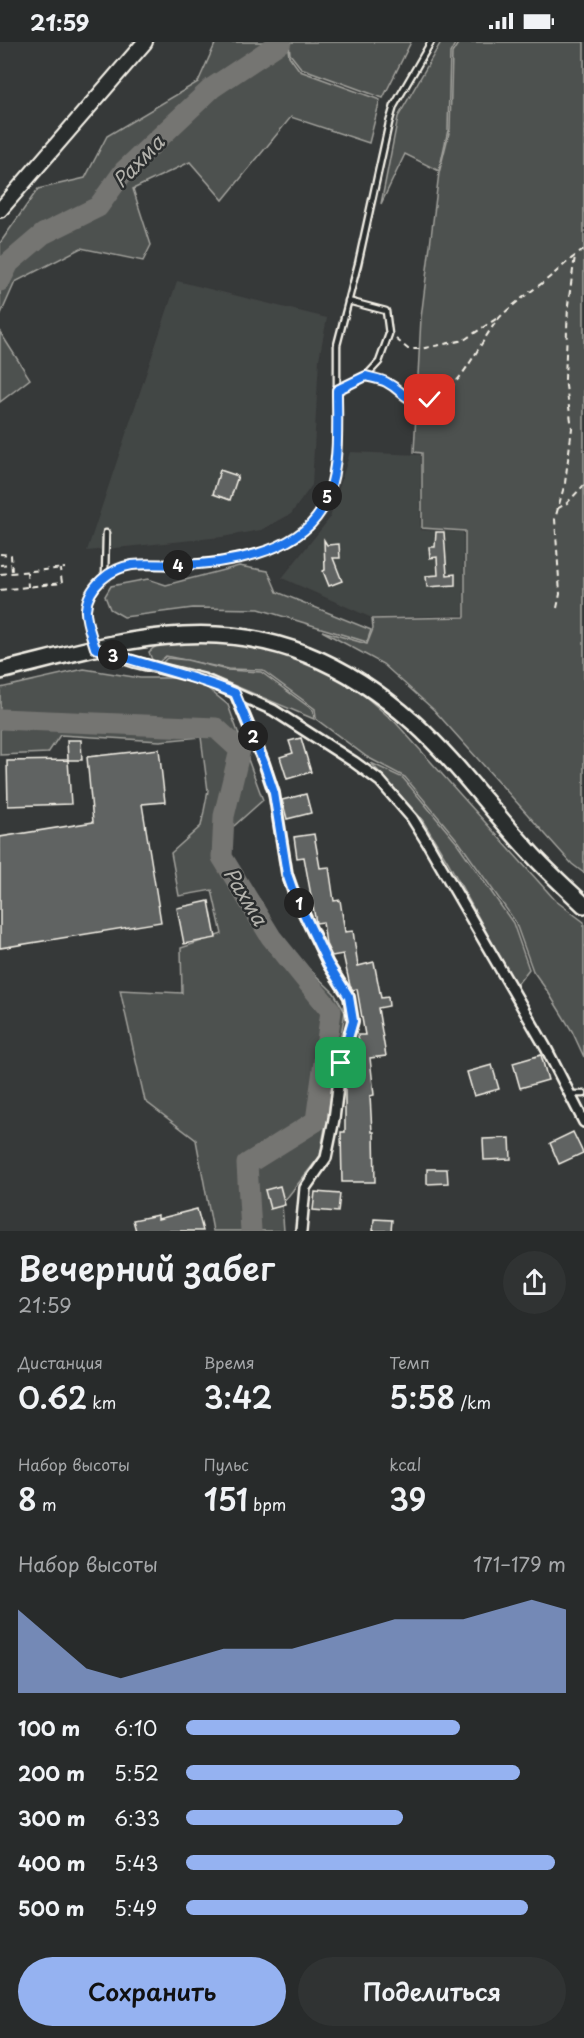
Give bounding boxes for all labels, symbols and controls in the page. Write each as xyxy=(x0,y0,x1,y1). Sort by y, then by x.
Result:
text: 21:59 xyxy=(30,5,89,38)
water label: Рахма xyxy=(105,127,172,194)
pin xyxy=(404,374,455,425)
icon: check xyxy=(413,383,446,416)
pin: 5 xyxy=(312,481,342,511)
text: 5 xyxy=(322,484,332,508)
pin: 4 xyxy=(163,550,193,580)
text: 4 xyxy=(173,553,183,577)
pin: 3 xyxy=(98,640,128,670)
text: 3 xyxy=(108,643,118,667)
pin: 2 xyxy=(238,721,268,751)
text: 2 xyxy=(247,724,259,748)
water label: Рахма xyxy=(217,861,276,932)
pin: 1 xyxy=(284,888,314,918)
text: 1 xyxy=(295,891,303,915)
pin xyxy=(315,1037,366,1088)
icon: arrive xyxy=(324,1046,357,1079)
text: Вечерний забег xyxy=(18,1242,275,1292)
button: share xyxy=(503,1251,566,1314)
text: 21:59 xyxy=(18,1290,72,1320)
text: Дистанция xyxy=(18,1350,103,1374)
text: Время xyxy=(204,1350,255,1374)
text: Темп xyxy=(389,1350,430,1374)
text: 0.62 xyxy=(18,1374,87,1419)
text: 3:42 xyxy=(204,1374,273,1419)
text: 5:58 xyxy=(389,1374,455,1419)
text: km xyxy=(87,1390,116,1414)
text: /km xyxy=(455,1390,491,1414)
text: Набор высоты xyxy=(18,1452,130,1476)
text: Пульс xyxy=(204,1452,249,1476)
text: kcal xyxy=(389,1452,421,1476)
text: 8 xyxy=(18,1476,37,1521)
text: 151 xyxy=(204,1476,248,1521)
text: 39 xyxy=(389,1476,426,1521)
text: m xyxy=(37,1492,57,1516)
text: bpm xyxy=(248,1492,286,1516)
text: Набор высоты xyxy=(18,1549,158,1579)
text: 171–179 m xyxy=(473,1549,566,1579)
text: 100 m xyxy=(18,1713,80,1743)
text: 6:10 xyxy=(114,1713,157,1743)
text: 200 m xyxy=(18,1758,85,1788)
text: 5:52 xyxy=(114,1758,159,1788)
text: 300 m xyxy=(18,1803,86,1833)
text: 6:33 xyxy=(114,1803,160,1833)
text: 400 m xyxy=(18,1848,86,1878)
text: 5:43 xyxy=(114,1848,158,1878)
text: 500 m xyxy=(18,1893,85,1923)
text: 5:49 xyxy=(114,1893,157,1923)
button: Сохранить xyxy=(18,1957,286,2026)
button: Поделиться xyxy=(298,1957,566,2026)

